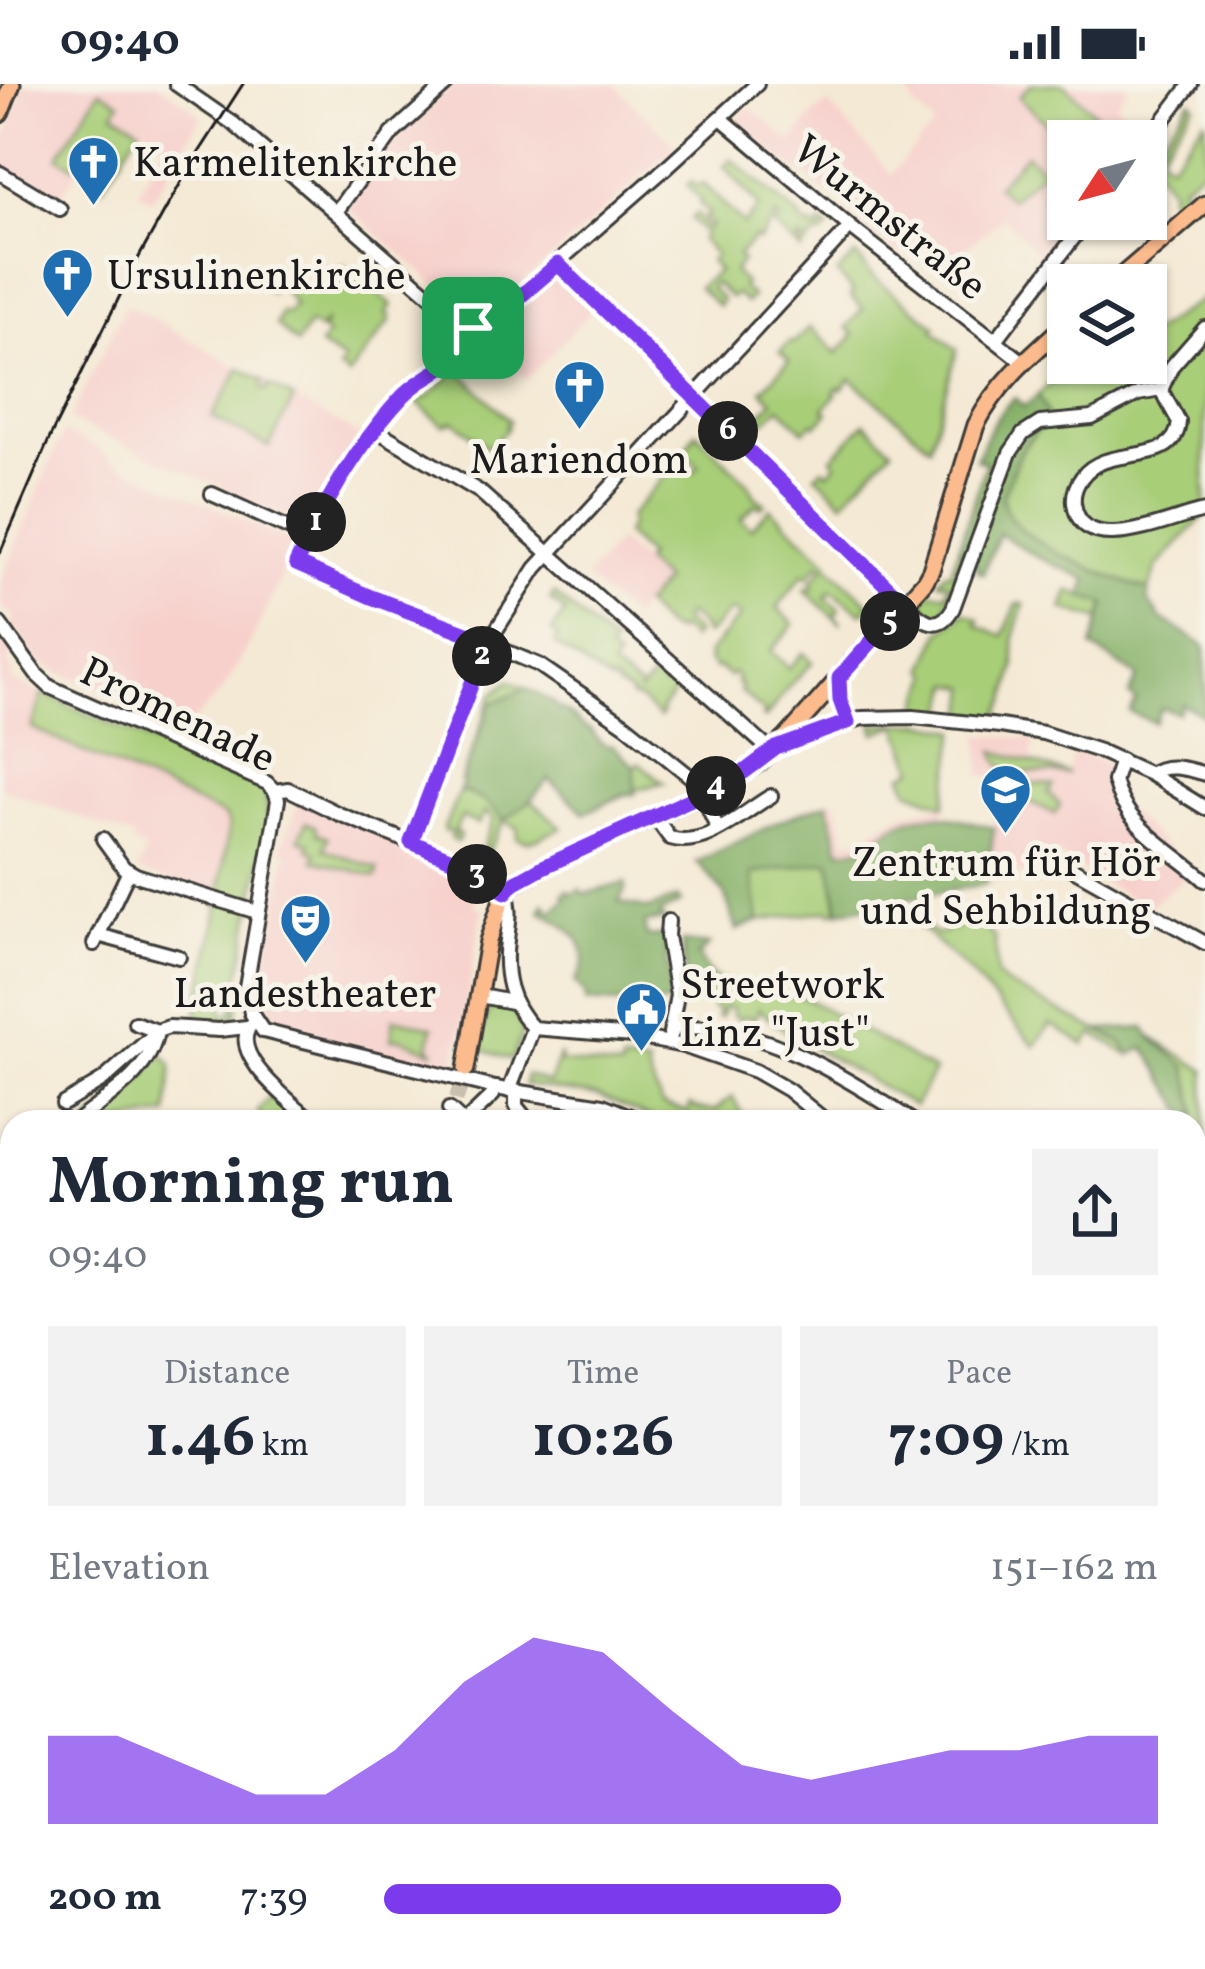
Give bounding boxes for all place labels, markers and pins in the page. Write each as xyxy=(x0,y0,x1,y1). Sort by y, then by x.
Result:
church icon: Karmelitenkirche xyxy=(66,133,122,207)
place label: Karmelitenkirche xyxy=(133,136,457,195)
church icon: Ursulinenkirche xyxy=(40,246,96,320)
place label: Ursulinenkirche xyxy=(107,249,406,308)
pin xyxy=(422,277,524,379)
church icon: Mariendom xyxy=(551,358,607,432)
pin: 6 xyxy=(698,401,758,461)
place label: Mariendom xyxy=(470,433,688,492)
pin: 1 xyxy=(286,492,346,552)
pin: 5 xyxy=(860,591,920,651)
pin: 2 xyxy=(452,626,512,686)
pin: 4 xyxy=(686,756,746,816)
school or university icon: Zentrum für Hör und Sehbildung xyxy=(978,761,1034,835)
place label: Zentrum für Hör und Sehbildung xyxy=(851,836,1161,943)
pin: 3 xyxy=(447,844,507,904)
theatre icon: Landestheater xyxy=(277,892,333,966)
place label: Streetwork Linz "Just" xyxy=(680,958,885,1065)
place label: Landestheater xyxy=(174,967,436,1026)
public building icon: Streetwork Linz "Just" xyxy=(613,979,669,1053)

